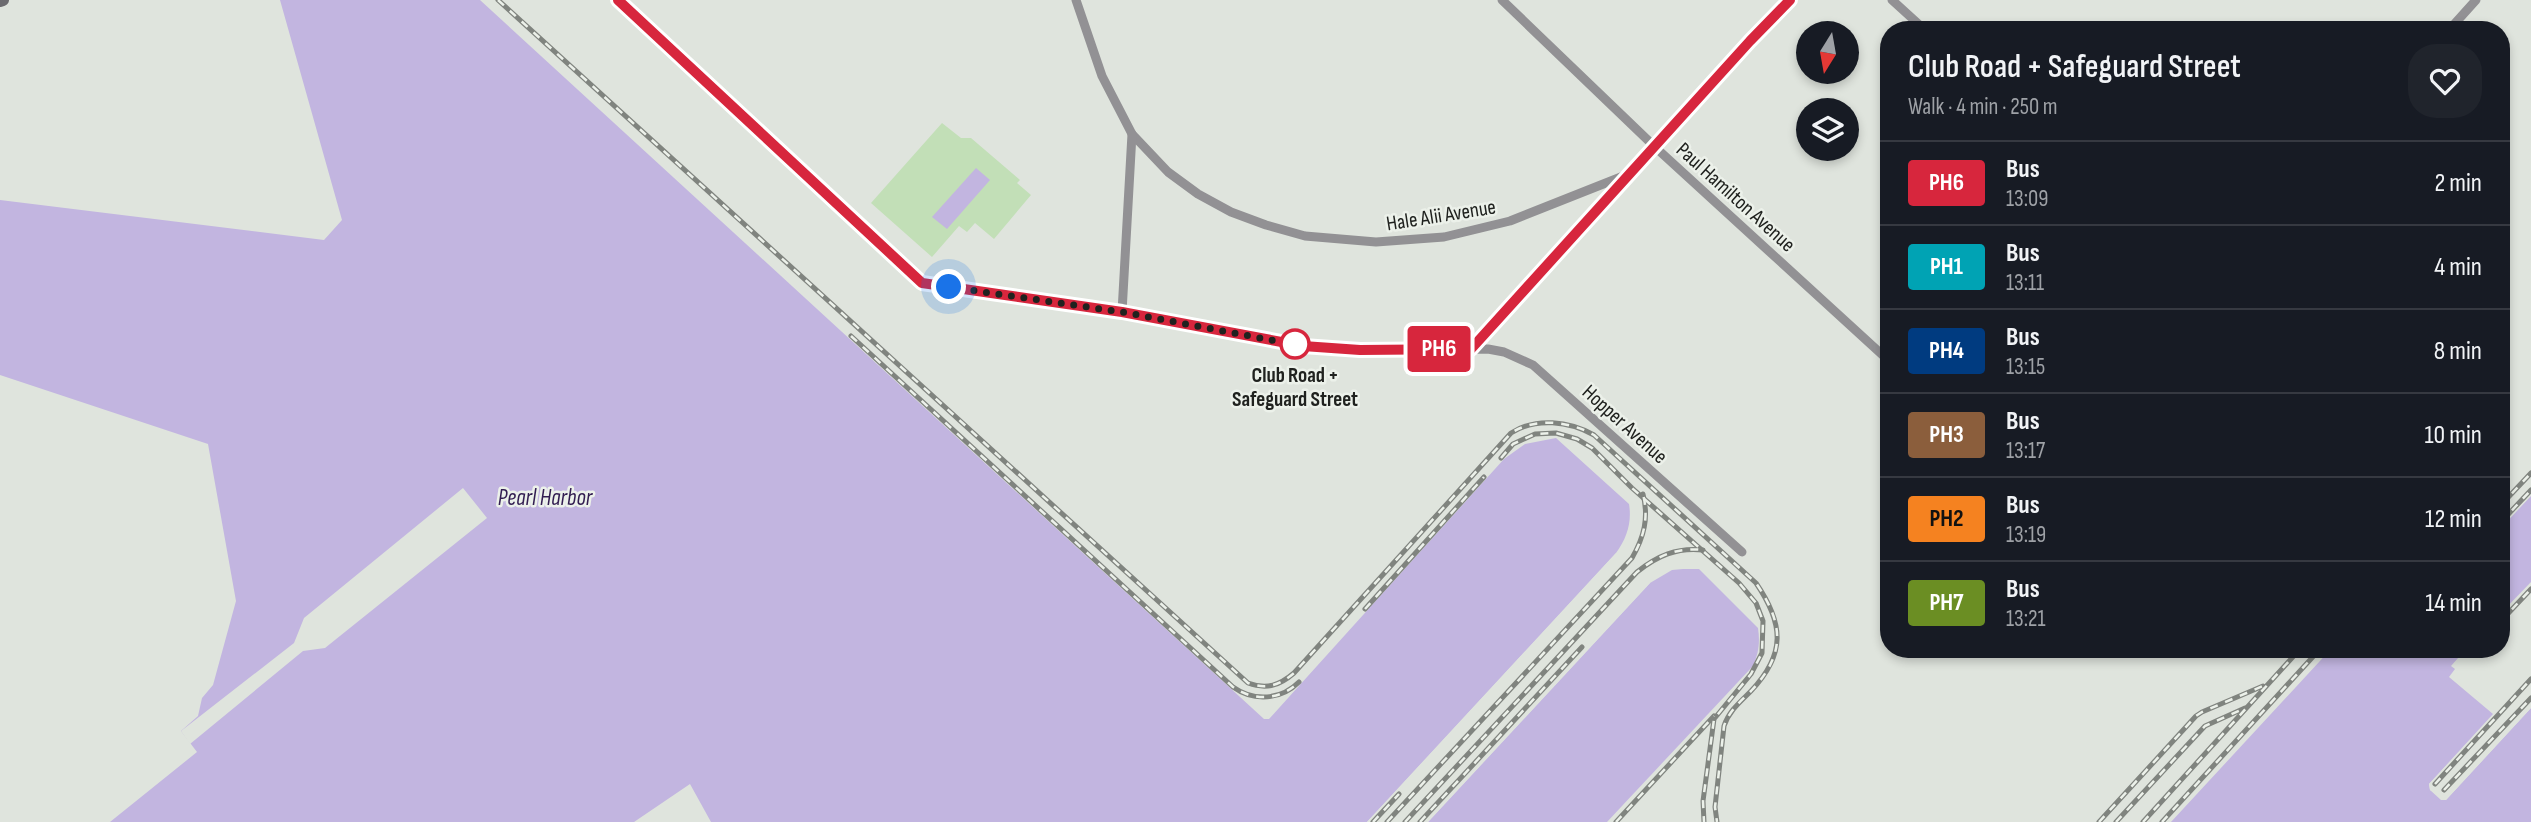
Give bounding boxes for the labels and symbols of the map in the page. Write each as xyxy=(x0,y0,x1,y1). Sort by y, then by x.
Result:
north arrow xyxy=(1796,21,1858,84)
street label: Paul Hamilton Avenue xyxy=(1671,137,1800,257)
street label: Hale Alii Avenue xyxy=(1385,195,1498,236)
your location xyxy=(931,269,966,304)
line badge: PH6 xyxy=(1399,326,1479,372)
marker: Club Road + Safeguard Street xyxy=(1280,329,1310,359)
place label: Club Road + Safeguard Street xyxy=(1232,363,1358,412)
street label: Hopper Avenue xyxy=(1577,380,1672,469)
water label: Pearl Harbor xyxy=(498,484,594,512)

